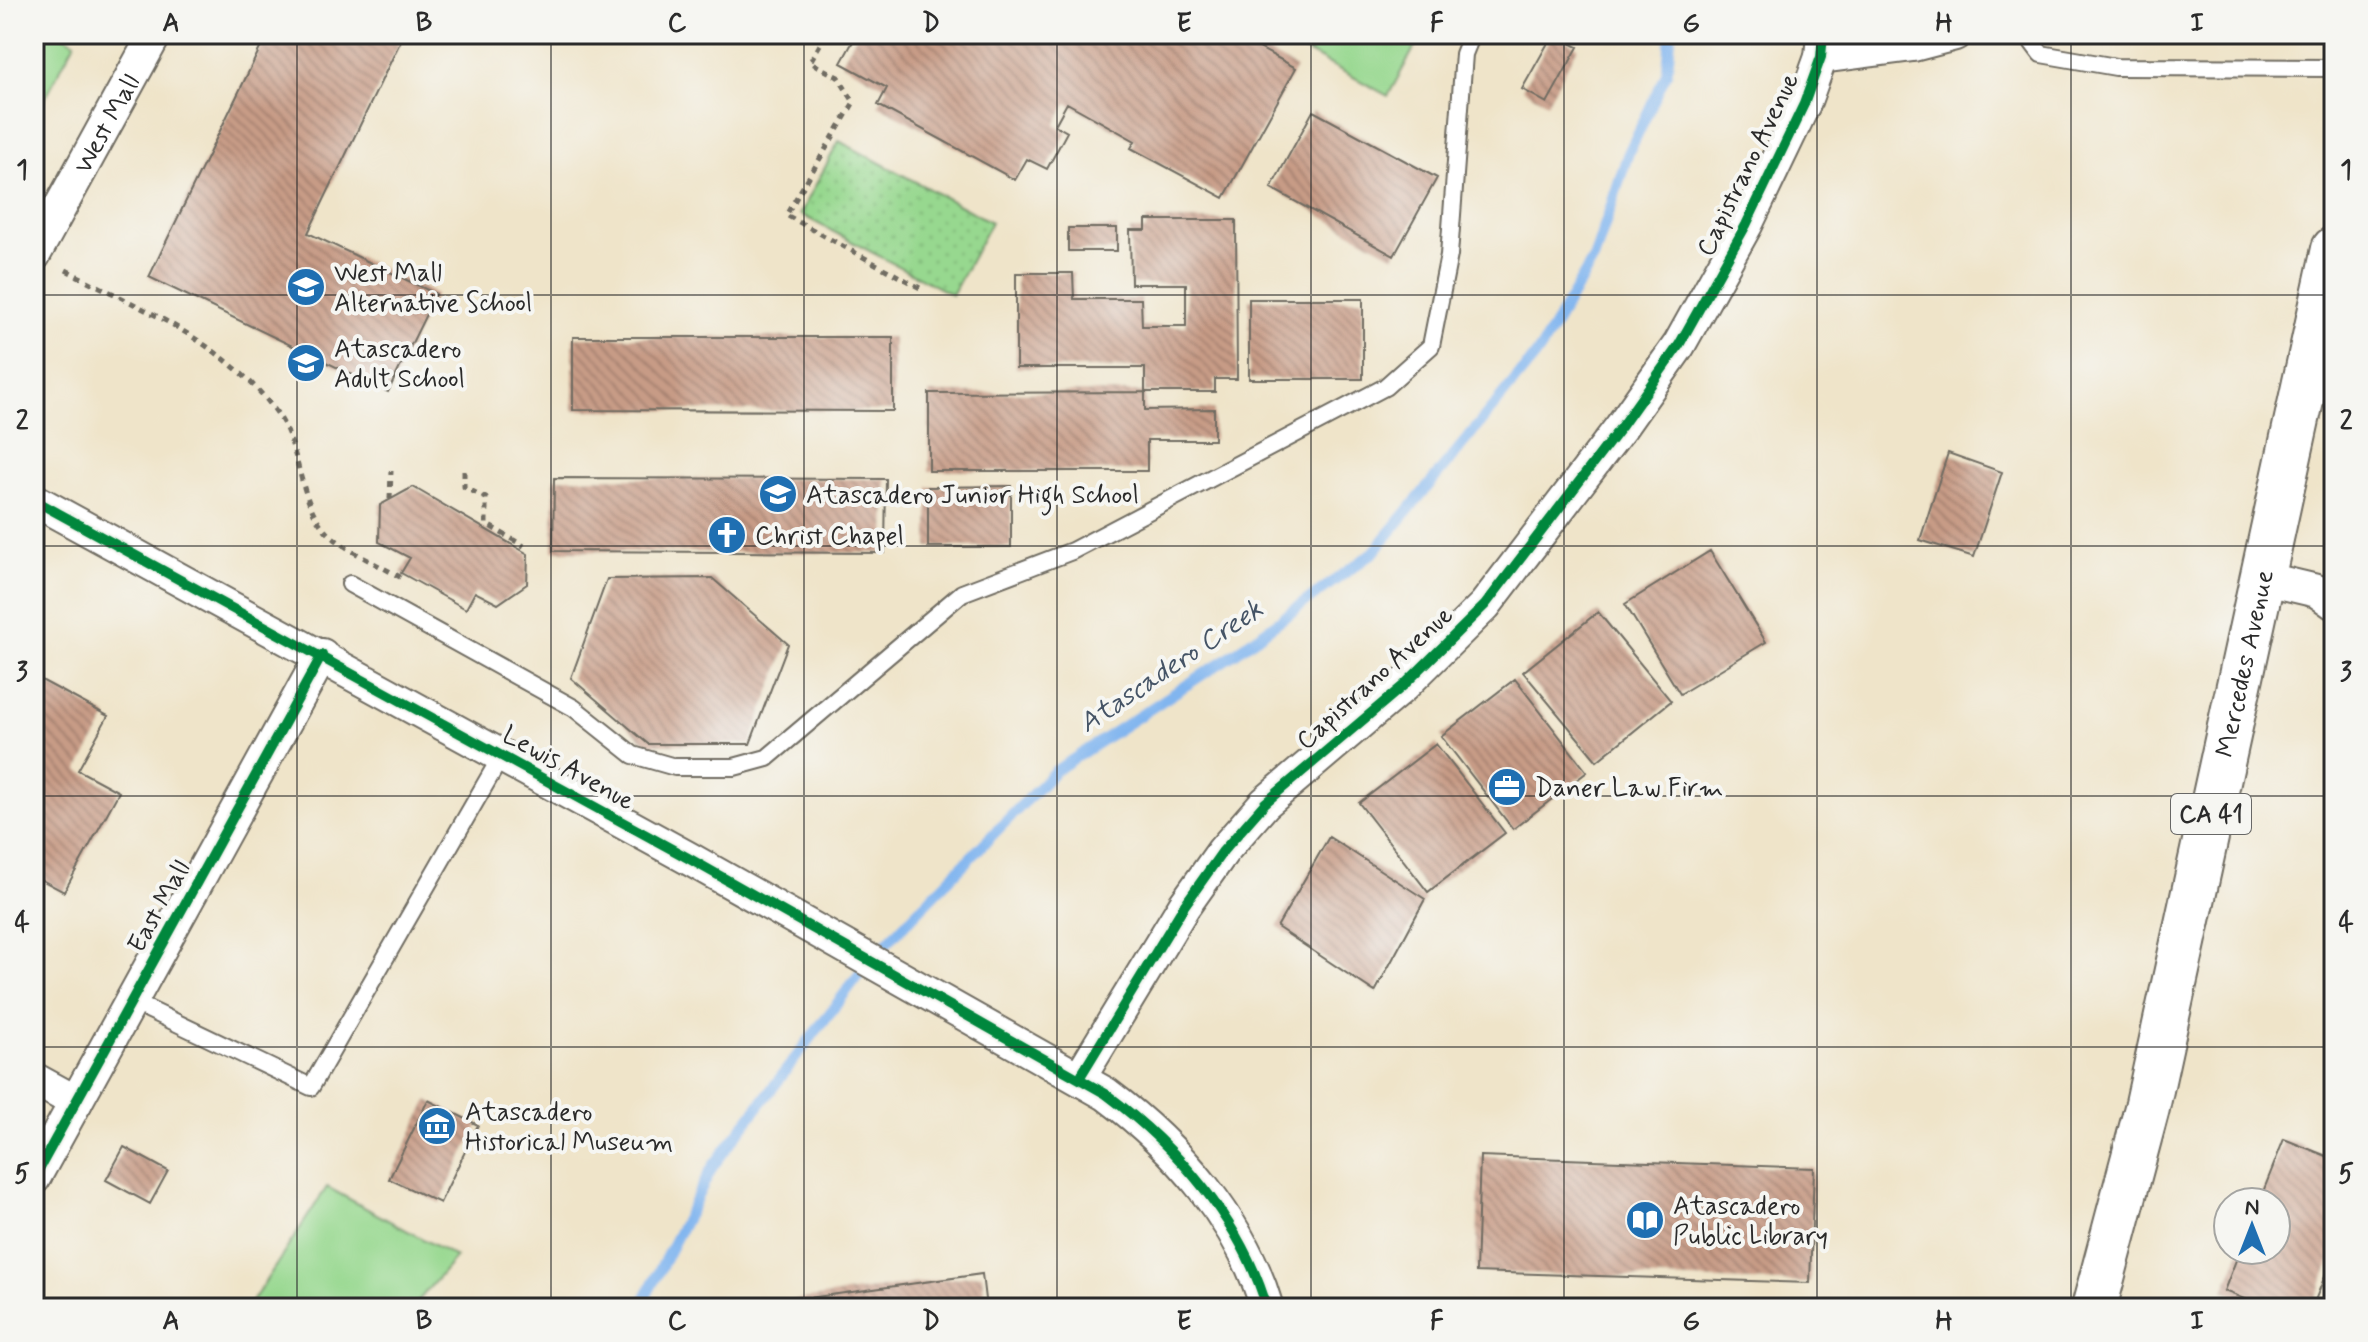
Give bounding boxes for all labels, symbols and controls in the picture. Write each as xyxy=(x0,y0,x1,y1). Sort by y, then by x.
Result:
text: A xyxy=(162,7,180,41)
text: B xyxy=(416,7,432,41)
text: C xyxy=(668,7,687,41)
text: D xyxy=(922,7,940,41)
text: E xyxy=(1176,7,1192,41)
text: F xyxy=(1430,7,1444,41)
text: G xyxy=(1682,7,1700,41)
text: H xyxy=(1936,7,1953,41)
text: I xyxy=(2190,7,2204,41)
street label: Capistrano Avenue xyxy=(1690,67,1808,262)
street label: West Mall xyxy=(67,69,149,180)
text: 1 xyxy=(16,154,28,188)
text: 1 xyxy=(2340,154,2352,188)
place label: West Mall Alternative School xyxy=(334,257,532,321)
school or university icon: West Mall Alternative School xyxy=(285,266,327,308)
place label: Atascadero Adult School xyxy=(334,333,465,397)
school or university icon: Atascadero Adult School xyxy=(285,342,327,384)
text: 2 xyxy=(16,405,29,439)
text: 2 xyxy=(2340,405,2353,439)
school or university icon: Atascadero Junior High School xyxy=(757,473,799,515)
place label: Atascadero Junior High School xyxy=(806,479,1139,516)
church icon: Christ Chapel xyxy=(706,514,748,556)
place label: Christ Chapel xyxy=(755,520,904,554)
street label: Mercedes Avenue xyxy=(2209,567,2283,761)
water label: Atascadero Creek xyxy=(1072,592,1271,742)
street label: Capistrano Avenue xyxy=(1290,599,1461,758)
text: 3 xyxy=(16,656,28,690)
text: 3 xyxy=(2340,656,2352,690)
street label: Lewis Avenue xyxy=(496,718,640,819)
office icon: Daner Law Firm xyxy=(1486,766,1528,808)
place label: Daner Law Firm xyxy=(1535,772,1723,806)
road number: CA 41 xyxy=(2171,794,2251,834)
street label: East Mall xyxy=(120,855,199,959)
text: 4 xyxy=(14,907,30,941)
text: 4 xyxy=(2338,907,2354,941)
place label: Atascadero Historical Museum xyxy=(465,1096,673,1160)
museum icon: Atascadero Historical Museum xyxy=(416,1105,458,1147)
text: 5 xyxy=(14,1158,30,1192)
text: 5 xyxy=(2338,1158,2354,1192)
north arrow xyxy=(2212,1186,2292,1266)
place label: Atascadero Public Library xyxy=(1673,1190,1828,1254)
text: N xyxy=(2245,1194,2259,1222)
library icon: Atascadero Public Library xyxy=(1624,1199,1666,1241)
text: A xyxy=(162,1305,180,1339)
text: B xyxy=(416,1305,432,1339)
text: C xyxy=(668,1305,687,1339)
text: D xyxy=(922,1305,940,1339)
text: E xyxy=(1176,1305,1192,1339)
text: F xyxy=(1430,1305,1444,1339)
text: G xyxy=(1682,1305,1700,1339)
text: H xyxy=(1936,1305,1953,1339)
text: I xyxy=(2190,1305,2204,1339)

